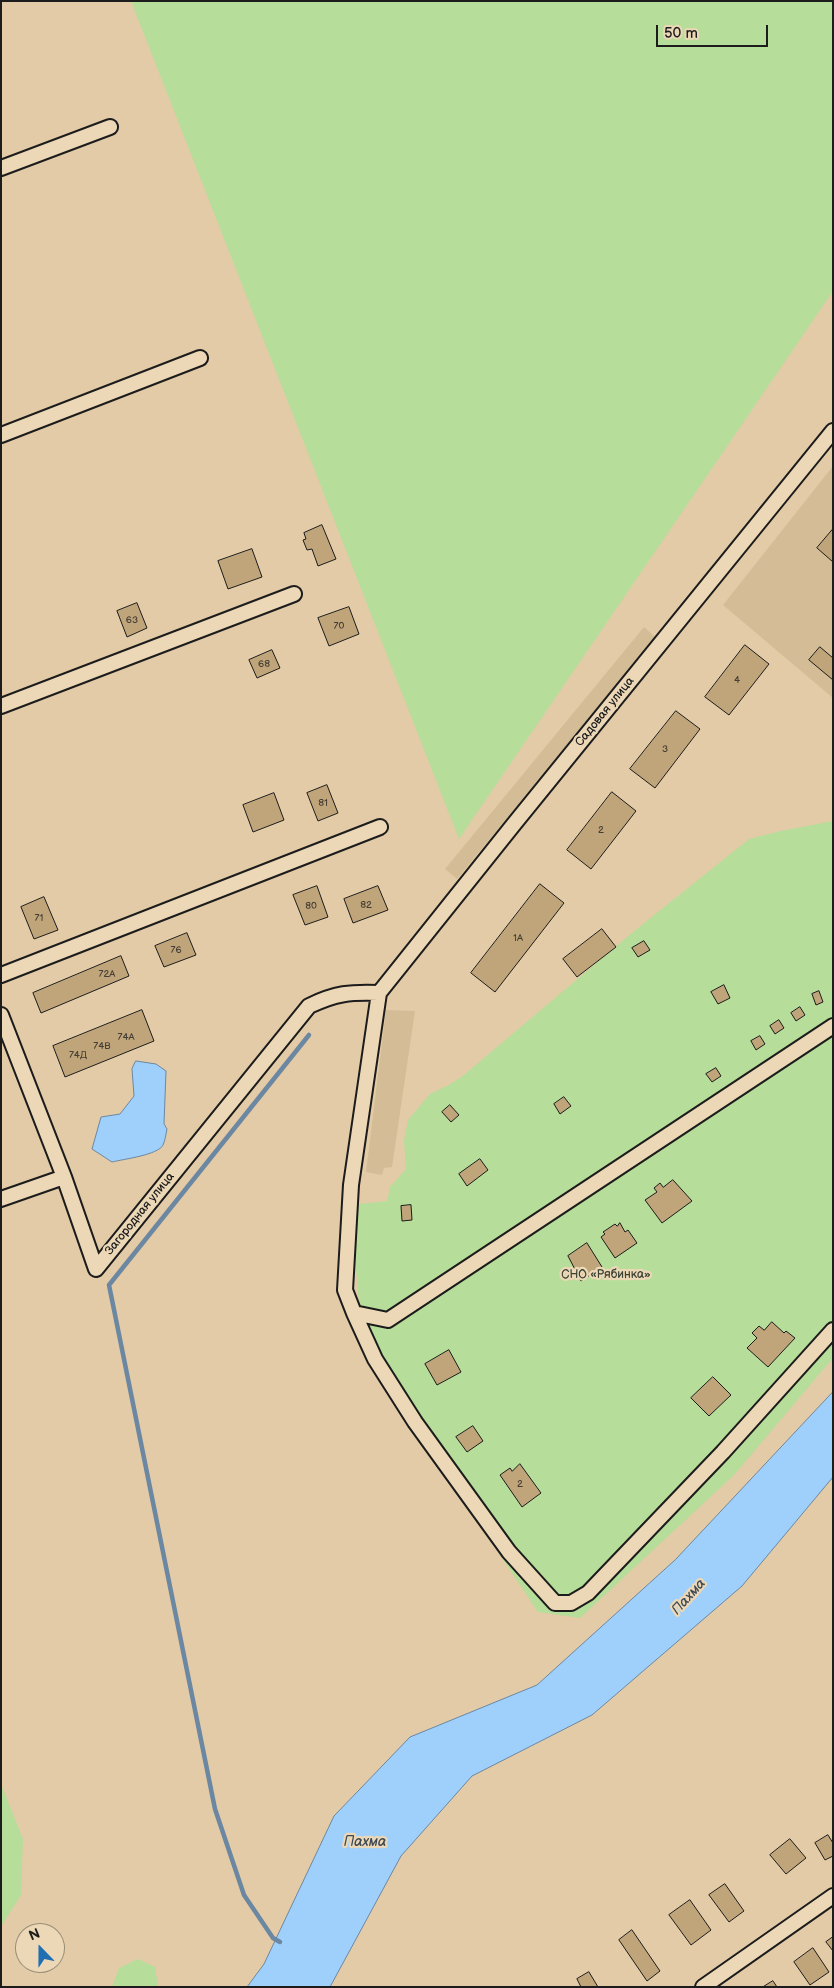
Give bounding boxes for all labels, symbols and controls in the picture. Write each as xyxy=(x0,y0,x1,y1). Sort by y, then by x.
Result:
scale bar xyxy=(659,15,772,47)
text: 50 m xyxy=(664,24,698,43)
house number: 63 xyxy=(126,614,138,626)
house number: 70 xyxy=(334,620,344,632)
house number: 68 xyxy=(258,658,270,670)
street label: Садовая улица xyxy=(573,674,637,750)
house number: 4 xyxy=(734,674,740,686)
house number: 3 xyxy=(662,743,668,755)
house number: 81 xyxy=(318,797,328,809)
house number: 2 xyxy=(598,824,604,836)
house number: 82 xyxy=(360,899,372,911)
house number: 80 xyxy=(305,900,317,912)
house number: 71 xyxy=(35,912,43,924)
house number: 1А xyxy=(513,932,523,944)
house number: 76 xyxy=(170,944,182,956)
house number: 72А xyxy=(99,968,115,980)
house number: 74А xyxy=(117,1031,135,1043)
house number: 74В xyxy=(93,1040,111,1052)
house number: 74Д xyxy=(69,1049,87,1061)
street label: Загородная улица xyxy=(102,1170,178,1258)
park label: СНО «Рябинка» xyxy=(561,1268,651,1282)
house number: 2 xyxy=(517,1478,523,1490)
water label: Пахма xyxy=(668,1576,710,1618)
water label: Пахма xyxy=(344,1834,386,1850)
north arrow xyxy=(15,1923,65,1973)
text: N xyxy=(27,1925,43,1944)

